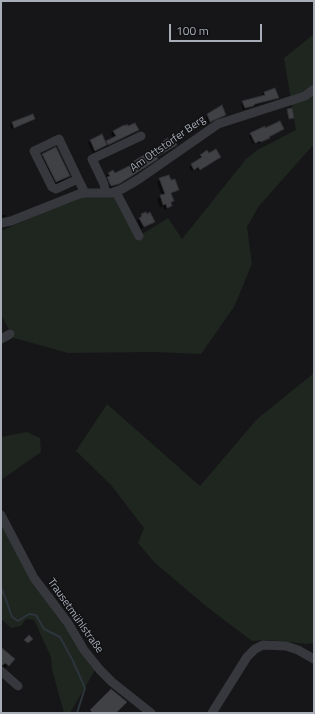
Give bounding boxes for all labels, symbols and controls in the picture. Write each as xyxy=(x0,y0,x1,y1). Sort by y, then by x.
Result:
scale bar xyxy=(171,16,264,42)
text: 100 m xyxy=(176,21,209,40)
street label: Am Ottstorfer Berg xyxy=(128,113,208,175)
street label: Trausetmühlstraße xyxy=(44,576,106,656)

